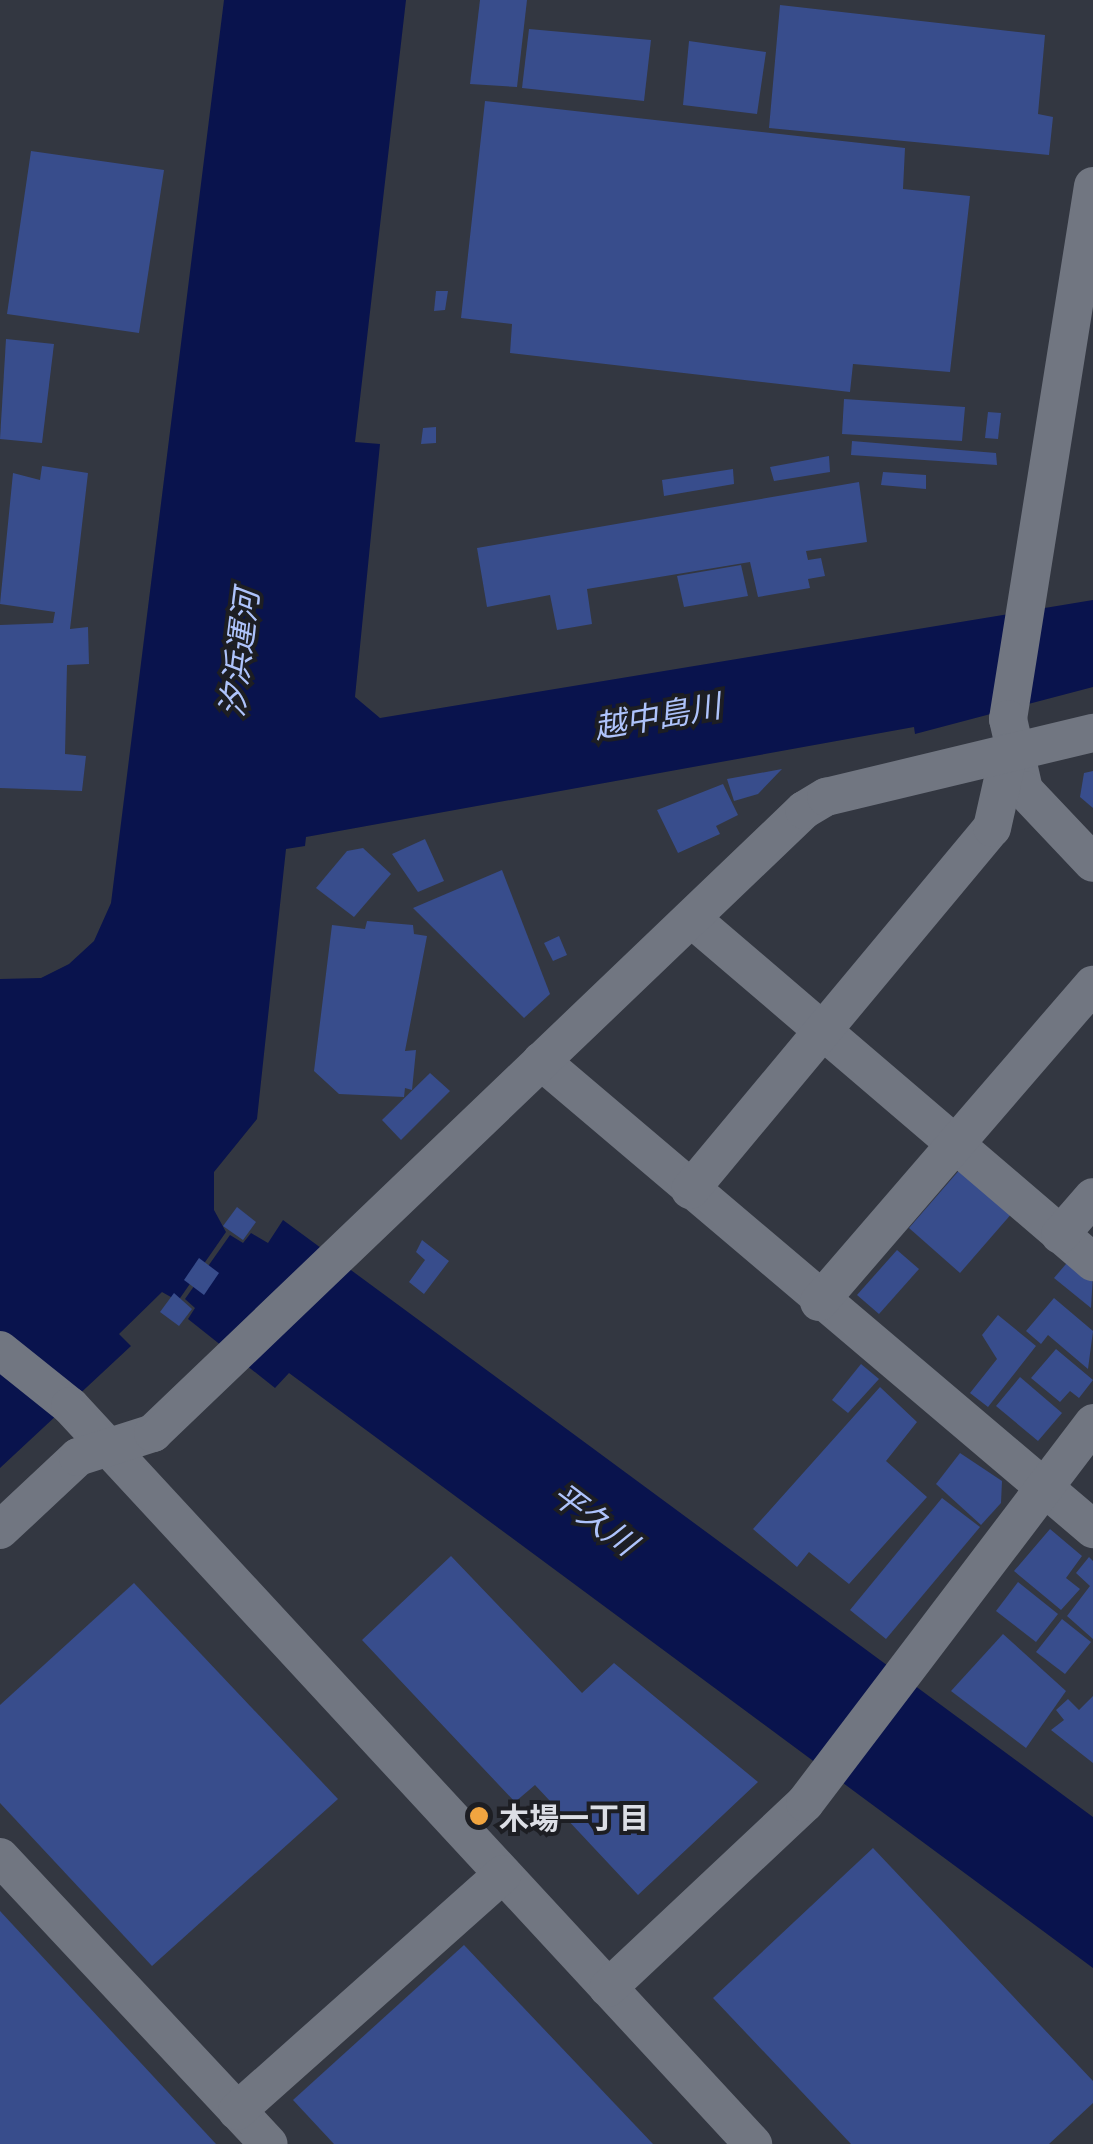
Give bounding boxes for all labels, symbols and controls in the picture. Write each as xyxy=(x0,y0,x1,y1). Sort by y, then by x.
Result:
water label: 汐浜運河 xyxy=(210,587,264,719)
water label: 越中島川 xyxy=(591,684,723,744)
water label: 平久川 xyxy=(546,1473,646,1561)
place label: 木場一丁目 xyxy=(499,1798,649,1834)
marker: 木場一丁目 xyxy=(468,1805,490,1827)

